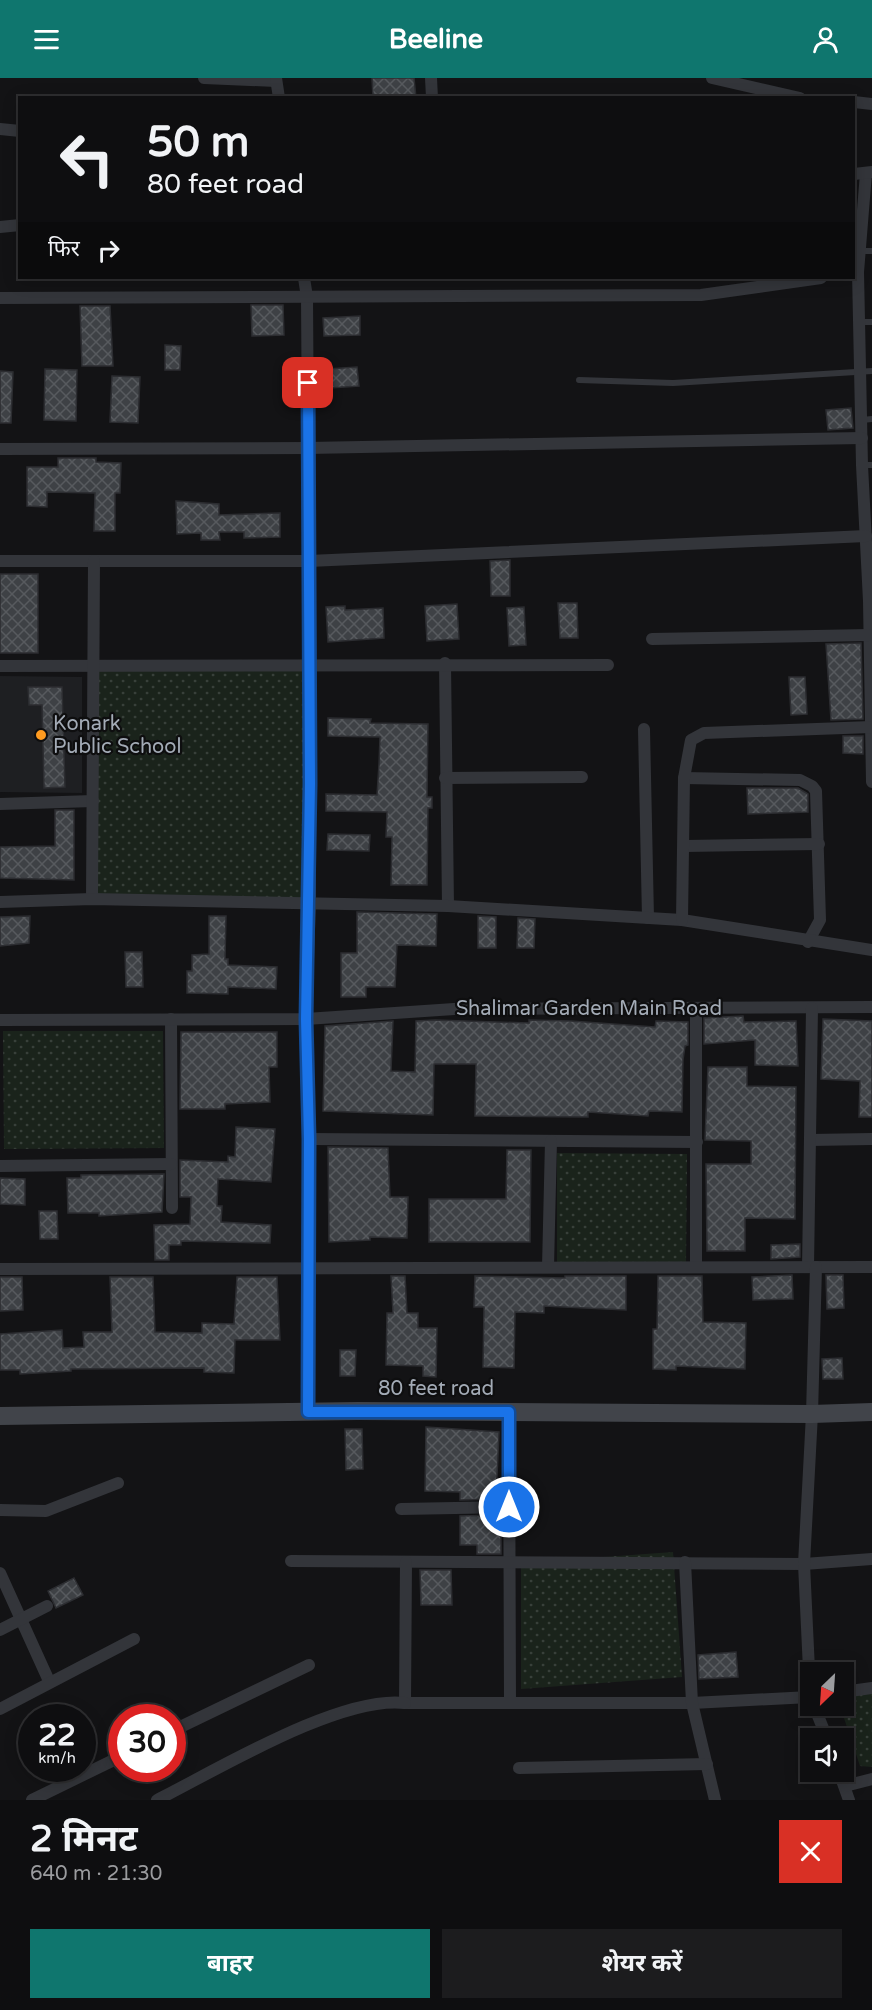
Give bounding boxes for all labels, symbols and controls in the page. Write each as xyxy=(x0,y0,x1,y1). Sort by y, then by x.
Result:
icon: menu xyxy=(30,23,63,56)
text: Beeline xyxy=(389,23,483,56)
icon: person xyxy=(809,23,842,56)
text: 50 m xyxy=(147,117,249,168)
icon: left xyxy=(48,120,126,198)
text: 80 feet road xyxy=(147,168,304,201)
icon: right xyxy=(92,234,125,267)
text: फिर xyxy=(48,236,80,262)
pin xyxy=(282,357,333,408)
icon: arrive xyxy=(291,366,324,399)
place label: Konark Public School xyxy=(53,712,181,759)
marker: Konark Public School xyxy=(34,728,48,742)
street label: Shalimar Garden Main Road xyxy=(456,997,722,1021)
street label: 80 feet road xyxy=(378,1377,494,1401)
position arrow xyxy=(477,1475,541,1539)
north arrow xyxy=(800,1662,854,1716)
map controls xyxy=(800,1662,854,1782)
speed limit sign: 30 xyxy=(108,1704,186,1782)
text: 22 xyxy=(38,1717,76,1754)
button: sound xyxy=(800,1728,854,1782)
text: km/h xyxy=(38,1749,76,1767)
text: 2 मिनट xyxy=(30,1818,138,1861)
button: close xyxy=(779,1820,842,1883)
text: 640 m · 21:30 xyxy=(30,1862,162,1886)
button: बाहर xyxy=(30,1929,430,1998)
button: शेयर करें xyxy=(442,1929,842,1998)

